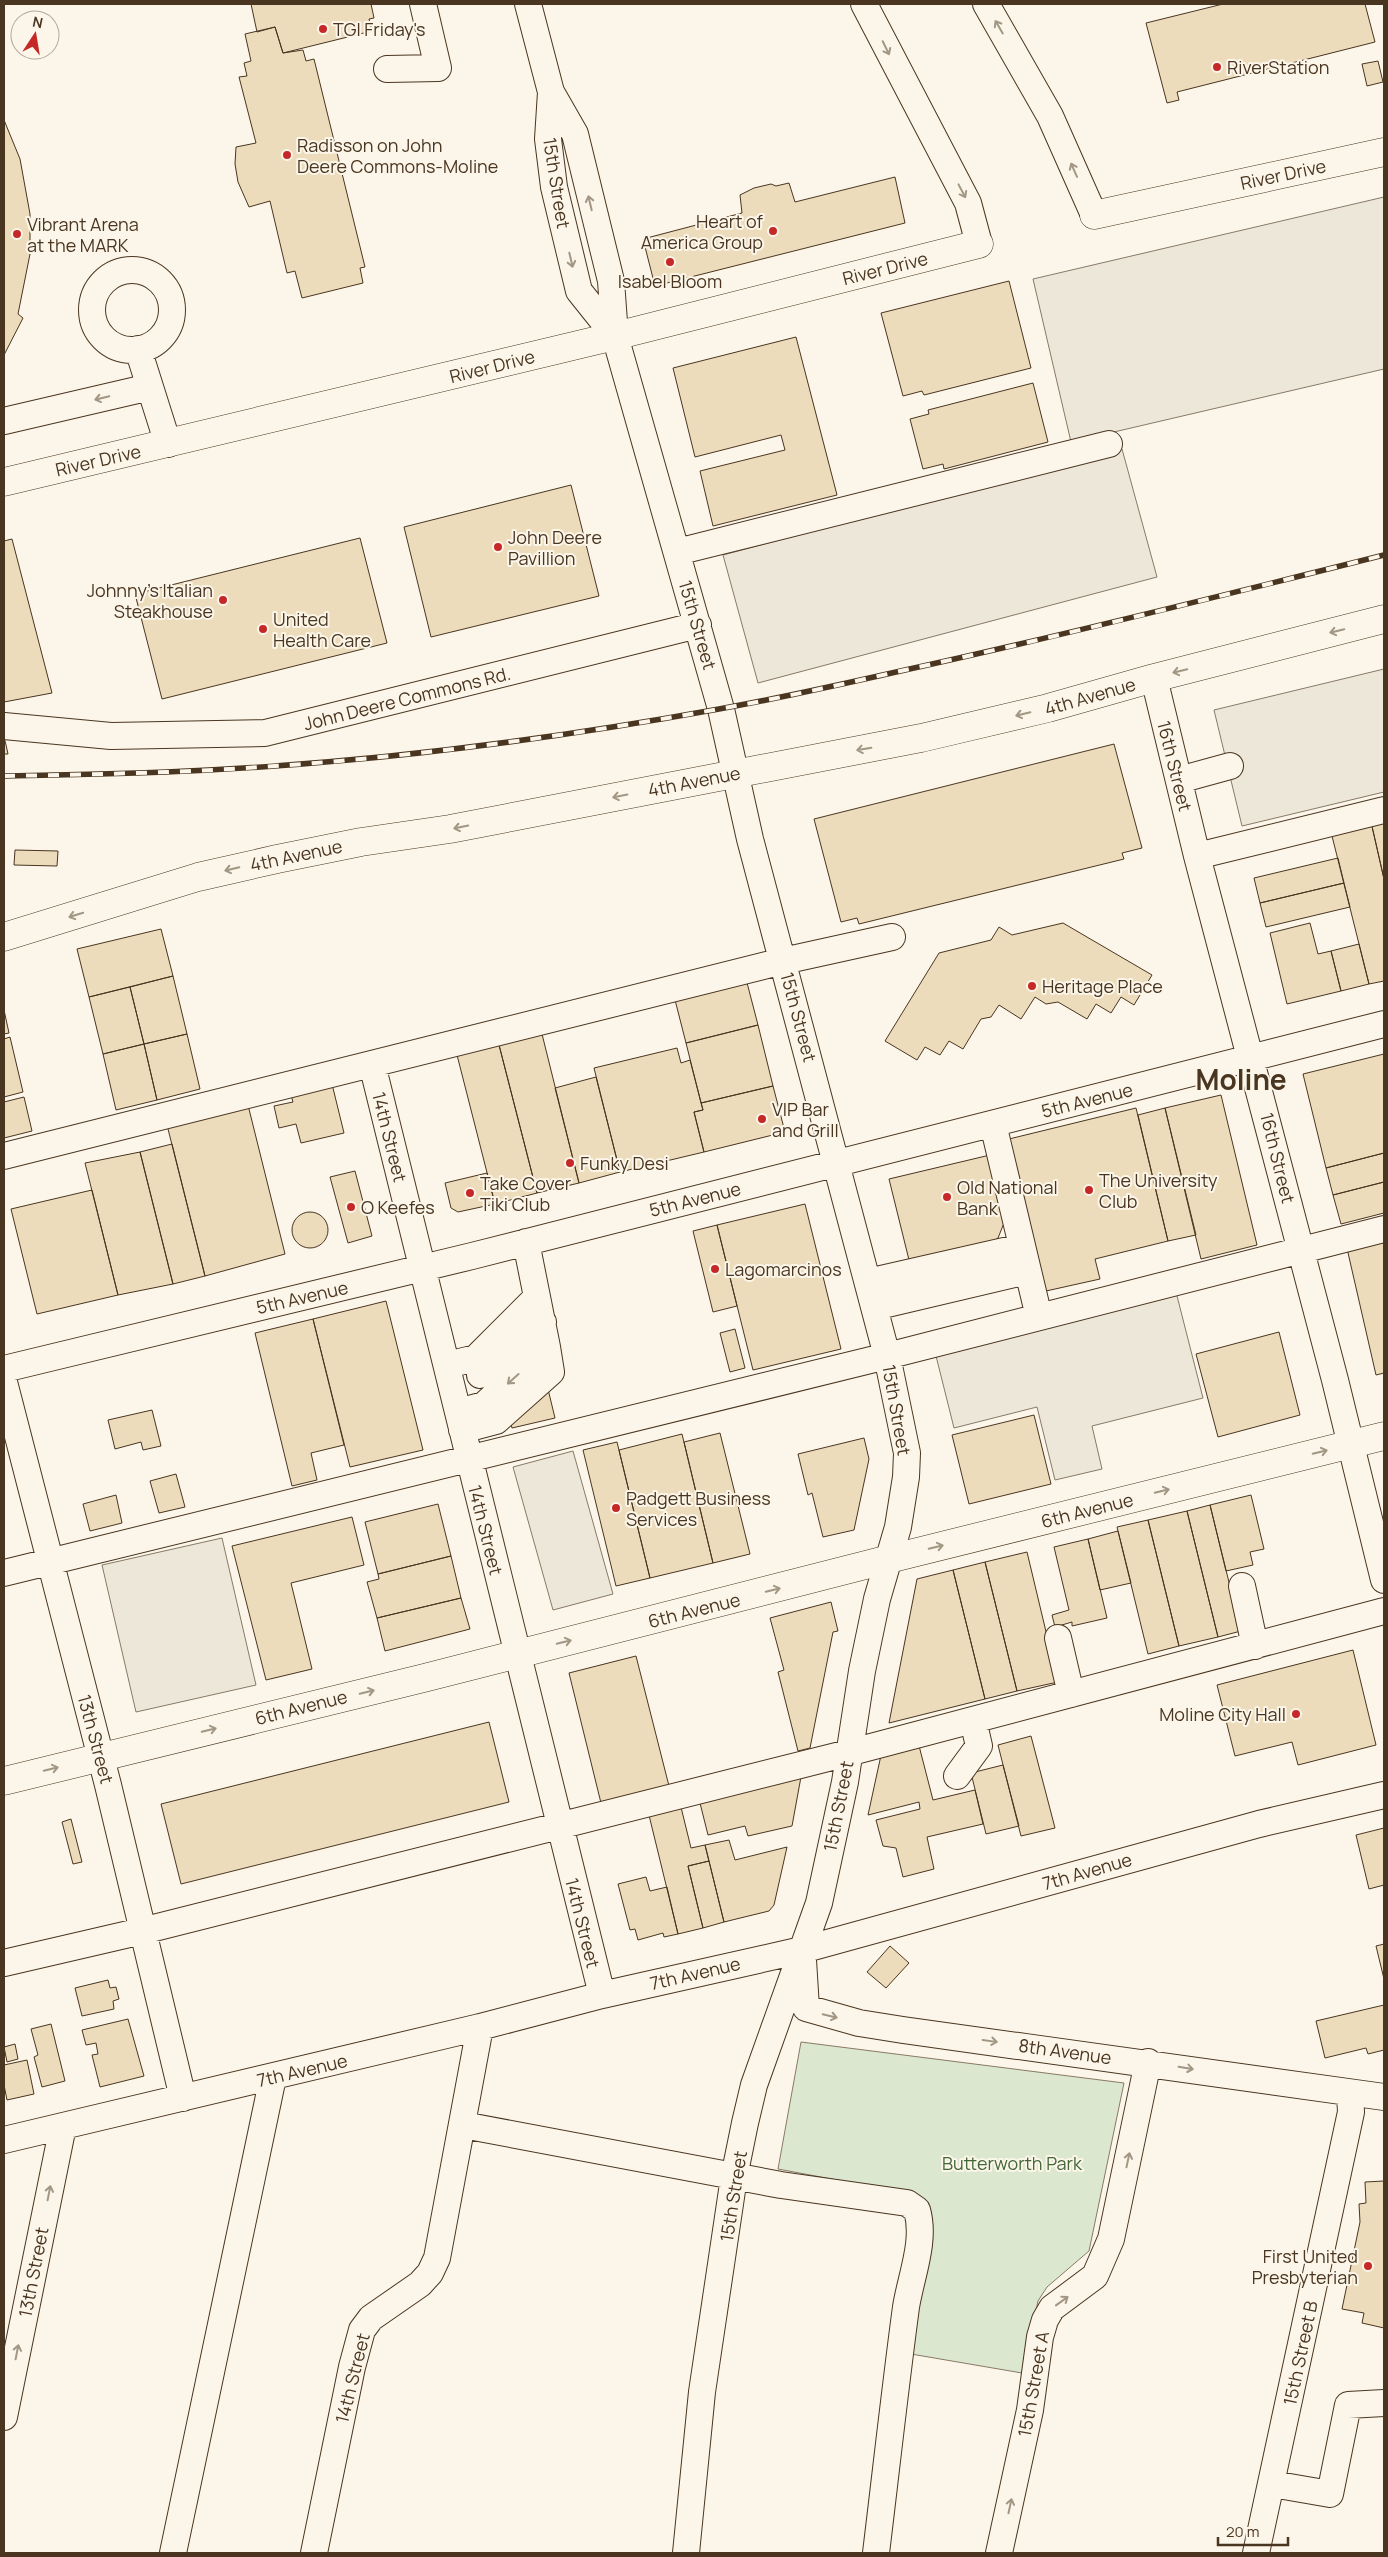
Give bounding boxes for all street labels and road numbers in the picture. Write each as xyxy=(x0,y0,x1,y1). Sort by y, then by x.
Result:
street label: 15th Street xyxy=(538,136,576,230)
street label: River Drive xyxy=(1238,153,1328,195)
street label: River Drive xyxy=(840,246,930,290)
street label: River Drive xyxy=(447,344,537,388)
street label: River Drive xyxy=(53,439,143,481)
street label: 15th Street xyxy=(674,578,722,672)
street label: John Deere Commons Rd. xyxy=(301,661,513,735)
street label: 4th Avenue xyxy=(1042,672,1138,720)
street label: 16th Street xyxy=(1152,718,1198,814)
street label: 4th Avenue xyxy=(646,760,742,802)
street label: 4th Avenue xyxy=(248,834,344,876)
street label: 15th Street xyxy=(776,970,822,1064)
street label: 5th Avenue xyxy=(1039,1077,1135,1123)
street label: 14th Street xyxy=(367,1089,413,1185)
street label: 16th Street xyxy=(1255,1110,1301,1206)
street label: 5th Avenue xyxy=(647,1176,743,1222)
street label: 5th Avenue xyxy=(254,1275,350,1319)
street label: 15th Street xyxy=(877,1363,917,1457)
street label: 14th Street xyxy=(463,1482,509,1578)
street label: 6th Avenue xyxy=(1038,1487,1136,1533)
street label: 6th Avenue xyxy=(645,1587,743,1633)
street label: 6th Avenue xyxy=(252,1684,350,1730)
street label: 13th Street xyxy=(73,1692,119,1786)
street label: 15th Street xyxy=(817,1759,859,1853)
street label: 7th Avenue xyxy=(1039,1847,1135,1895)
street label: 14th Street xyxy=(560,1875,606,1971)
street label: 7th Avenue xyxy=(647,1951,743,1995)
street label: 8th Avenue xyxy=(1017,2033,1113,2069)
street label: 7th Avenue xyxy=(254,2048,350,2092)
street label: 15th Street xyxy=(714,2149,752,2243)
street label: 13th Street xyxy=(13,2225,53,2319)
street label: 15th Street B xyxy=(1277,2298,1323,2408)
street label: 15th Street A xyxy=(1012,2329,1054,2439)
street label: 14th Street xyxy=(329,2330,375,2426)

